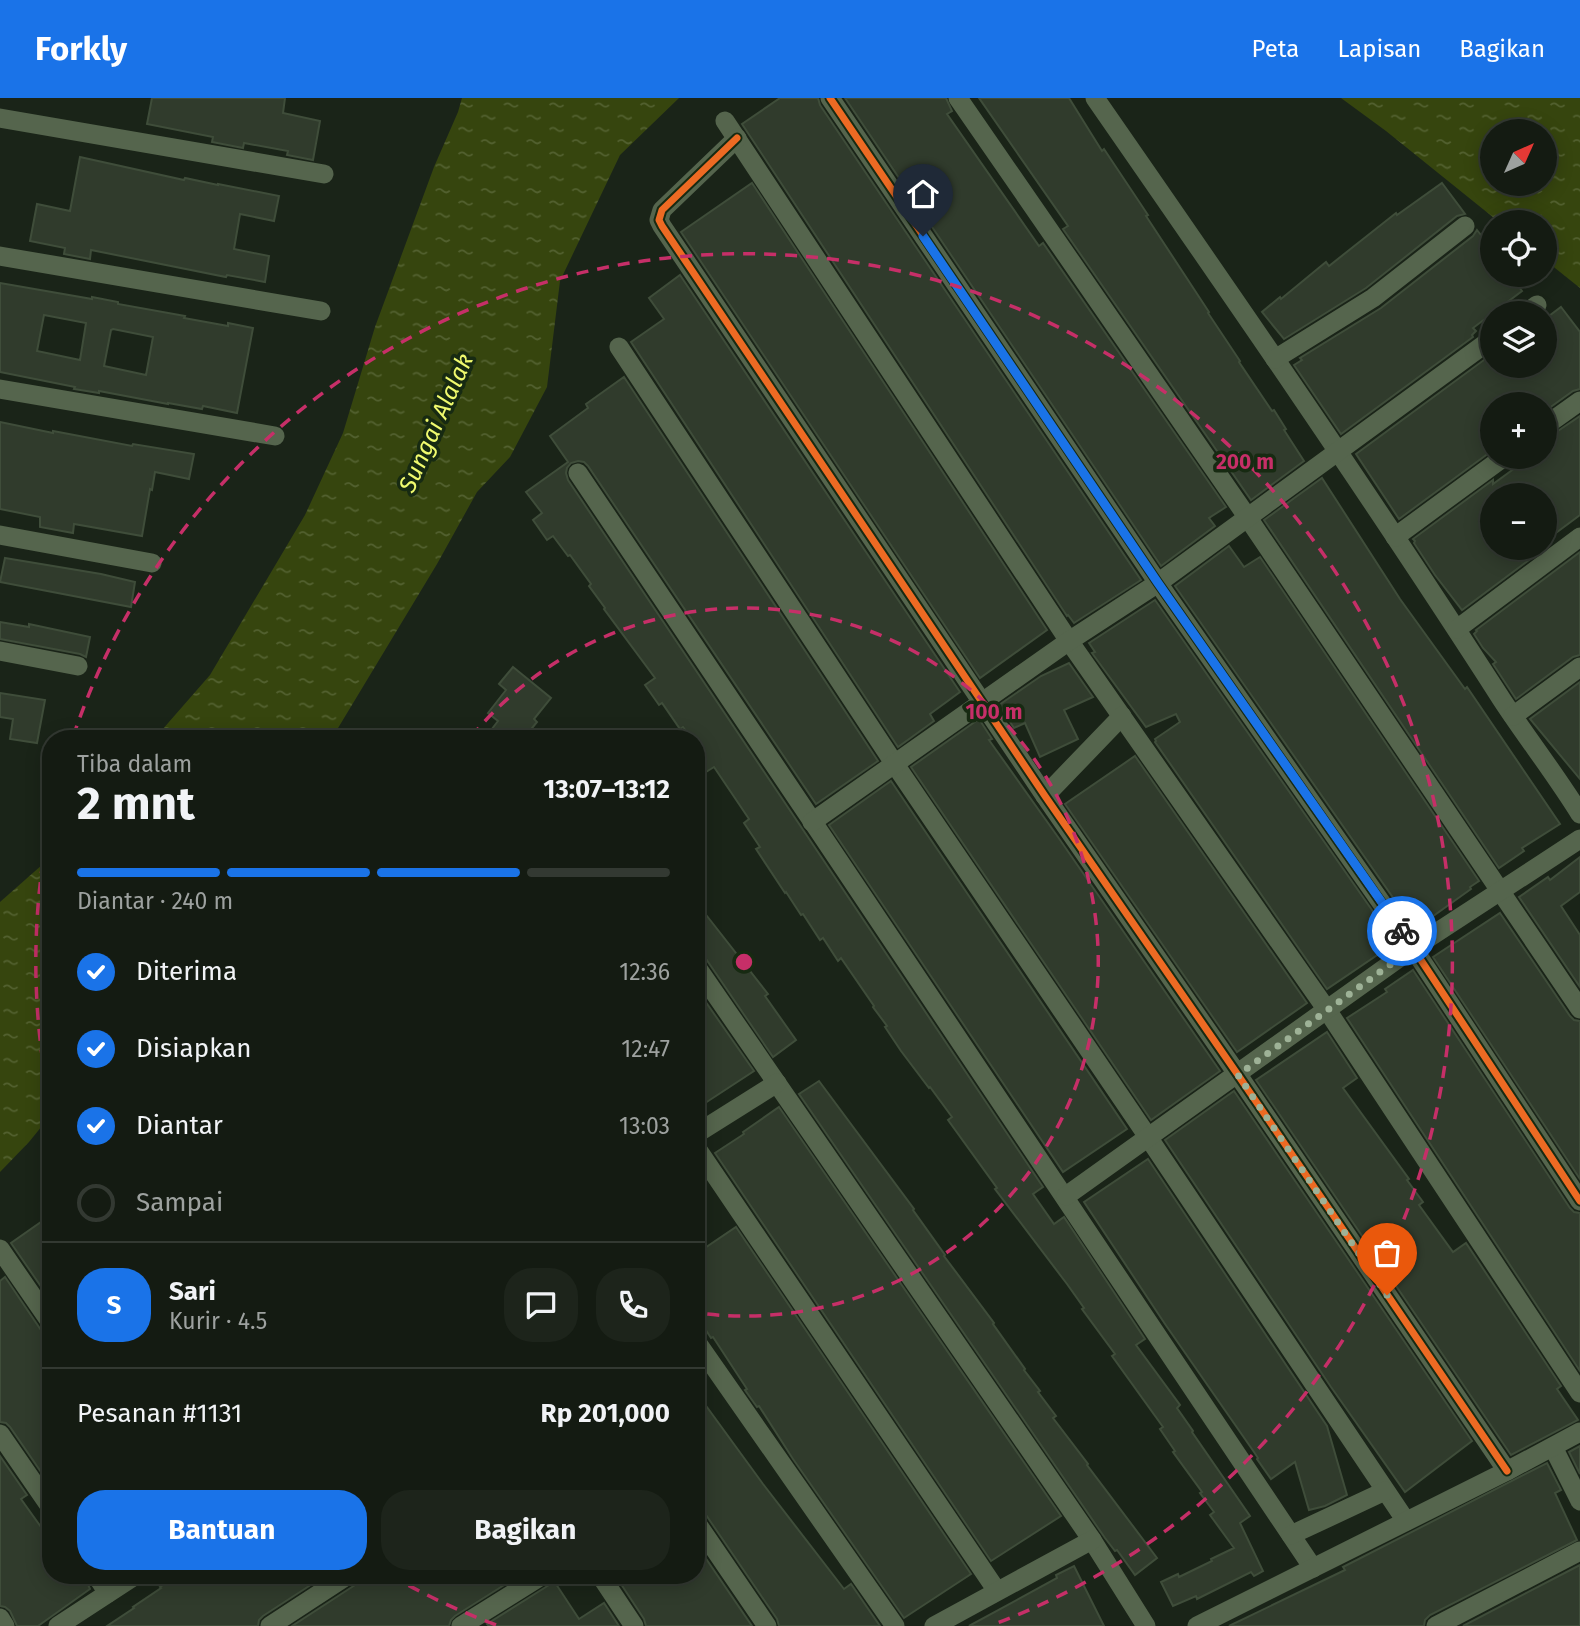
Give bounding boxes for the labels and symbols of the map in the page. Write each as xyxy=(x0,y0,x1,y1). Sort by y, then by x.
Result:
north arrow xyxy=(1480,119,1558,196)
pin xyxy=(893,164,953,236)
water label: Sungai Alalak xyxy=(393,349,479,498)
text: 200 m xyxy=(1216,449,1274,475)
text: 100 m xyxy=(965,699,1023,725)
courier xyxy=(1367,896,1437,966)
centre of rings xyxy=(732,950,756,974)
pin xyxy=(1357,1223,1417,1295)

